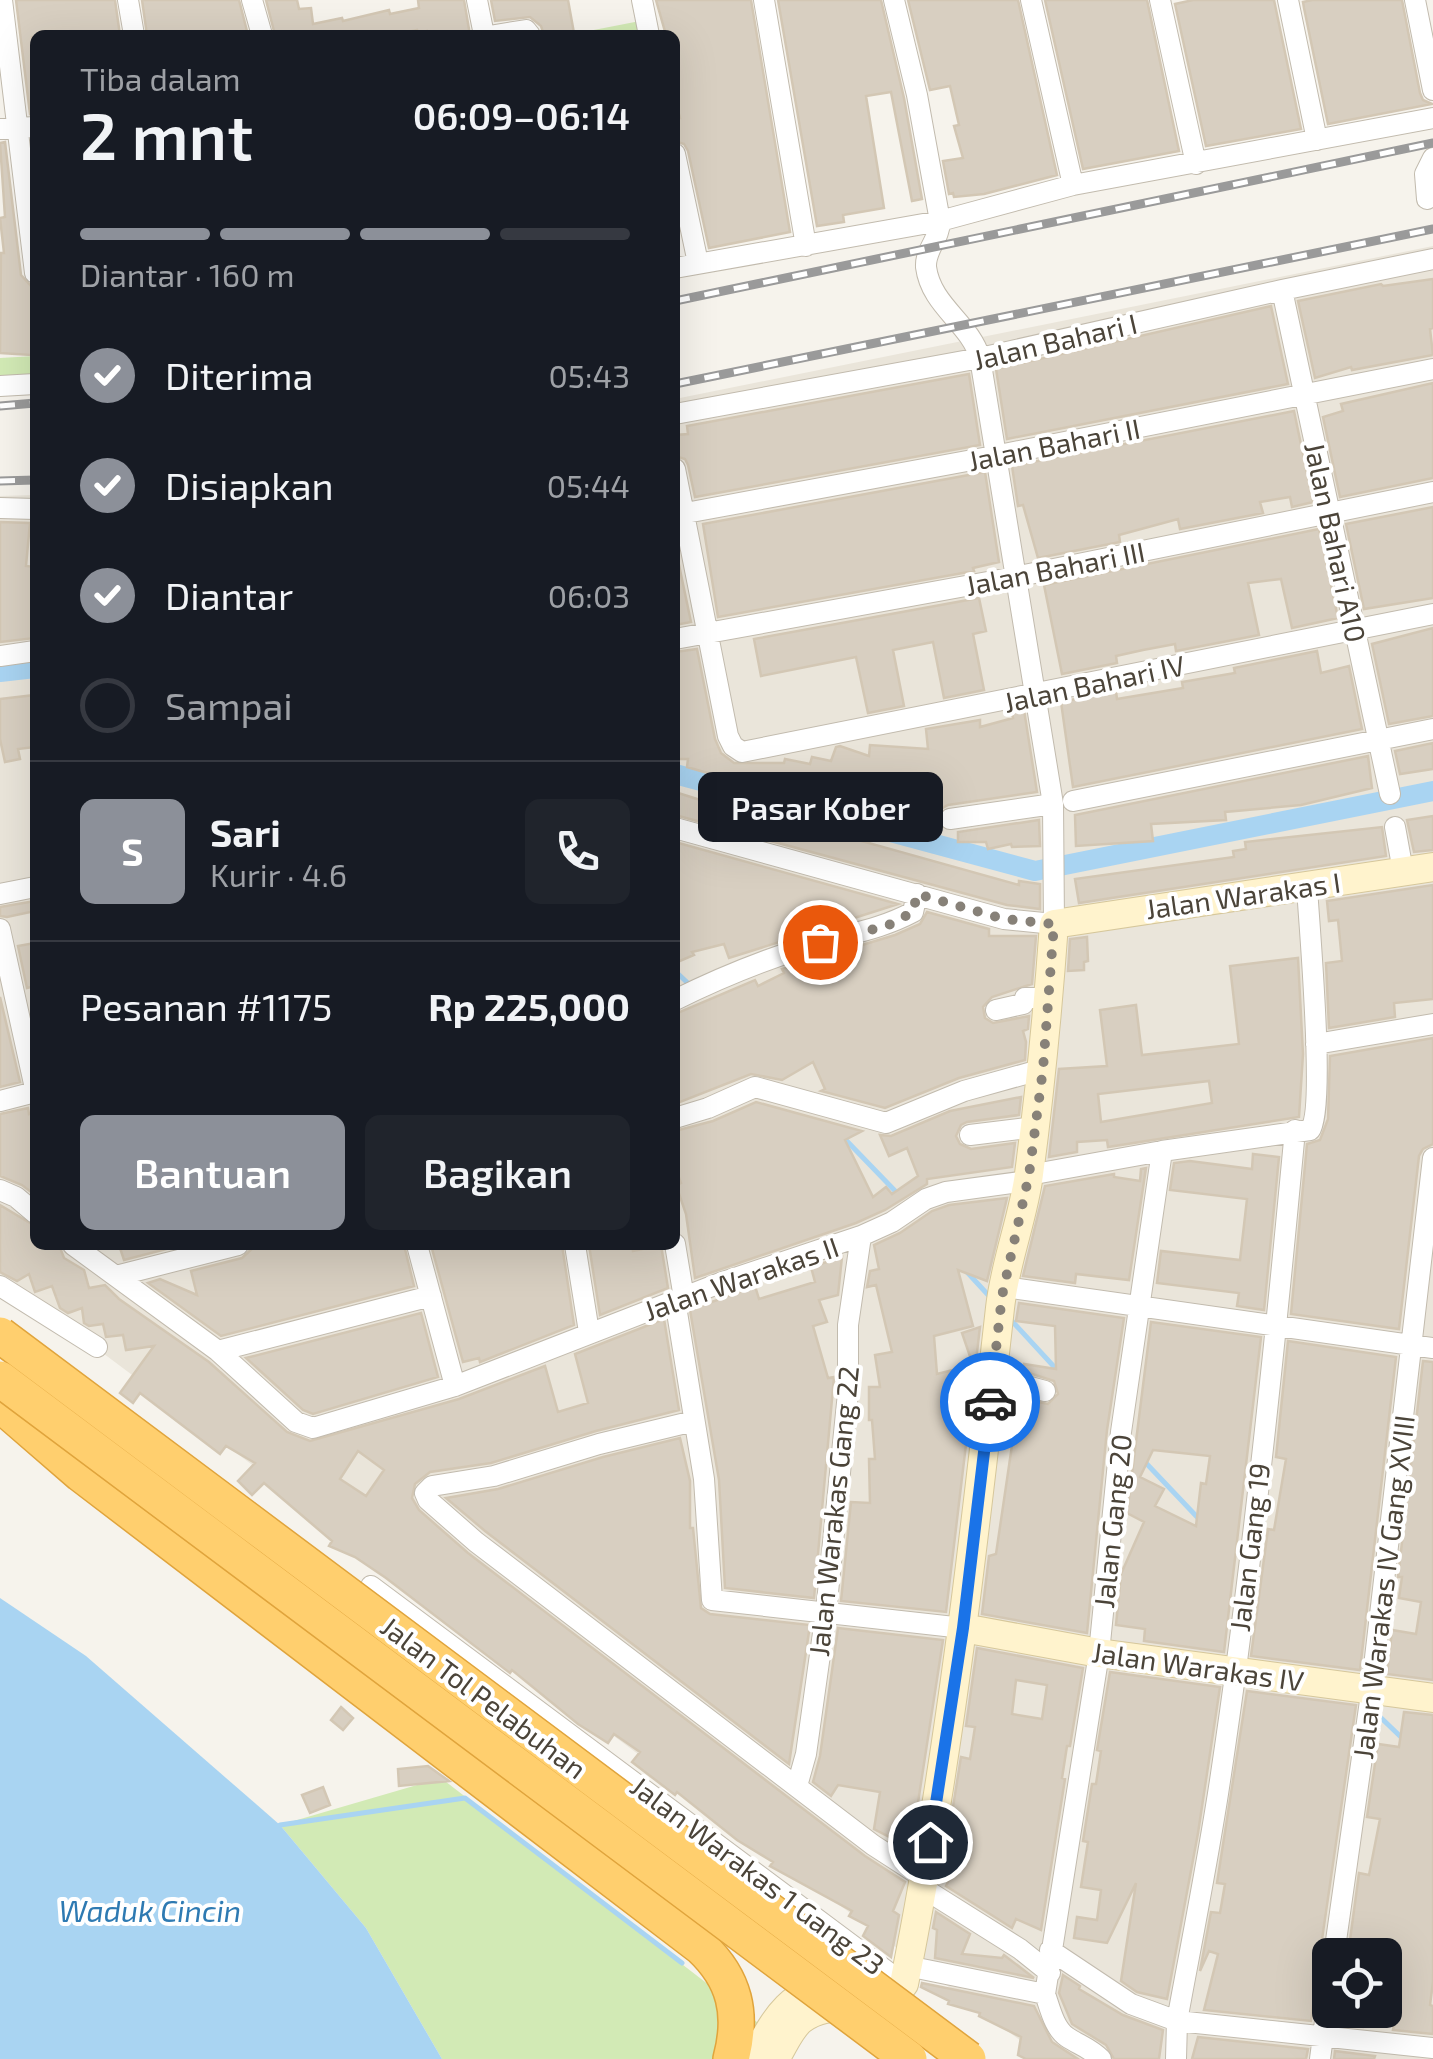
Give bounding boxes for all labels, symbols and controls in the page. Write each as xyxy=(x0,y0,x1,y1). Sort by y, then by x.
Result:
text: Tiba dalam xyxy=(80,59,240,97)
text: 06:09–06:14 xyxy=(413,92,630,138)
text: 2 mnt xyxy=(80,95,253,173)
text: Diantar · 160 m xyxy=(80,255,295,293)
street label: Jalan Bahari I xyxy=(970,306,1140,376)
icon: check xyxy=(80,348,135,403)
text: Diterima xyxy=(165,352,313,398)
text: 05:43 xyxy=(549,356,630,394)
street label: Jalan Bahari II xyxy=(965,411,1143,477)
street label: Jalan Bahari A10 xyxy=(1298,439,1374,645)
icon: check xyxy=(80,458,135,513)
text: Disiapkan xyxy=(165,462,334,508)
text: 05:44 xyxy=(547,466,630,504)
street label: Jalan Bahari III xyxy=(962,534,1148,602)
icon: check xyxy=(80,568,135,623)
text: Diantar xyxy=(165,572,293,618)
text: 06:03 xyxy=(548,576,630,614)
street label: Jalan Bahari IV xyxy=(1000,647,1188,719)
text: Sampai xyxy=(165,682,293,728)
callout: Pasar Kober xyxy=(698,772,942,842)
text: Pasar Kober xyxy=(731,788,910,826)
button: phone xyxy=(525,799,630,904)
text: Sari xyxy=(210,809,281,855)
text: S xyxy=(121,828,144,874)
text: Kurir · 4.6 xyxy=(210,855,347,893)
street label: Jalan Warakas I xyxy=(1143,865,1343,925)
pin xyxy=(778,900,863,985)
icon: bag xyxy=(793,915,848,970)
text: Pesanan #1175 xyxy=(80,983,332,1029)
text: Rp 225,000 xyxy=(428,983,630,1029)
button: Bantuan xyxy=(80,1115,345,1230)
button: Bagikan xyxy=(365,1115,630,1230)
street label: Jalan Warakas II xyxy=(639,1229,843,1327)
courier xyxy=(940,1352,1040,1452)
street label: Jalan Warakas Gang 22 xyxy=(801,1364,865,1658)
icon: car xyxy=(963,1375,1018,1430)
street label: Jalan Warakas IV Gang XVIII xyxy=(1345,1413,1421,1761)
street label: Jalan Gang 20 xyxy=(1086,1432,1138,1610)
street label: Jalan Gang 19 xyxy=(1222,1461,1276,1633)
street label: Jalan Tol Pelabuhan xyxy=(375,1609,593,1785)
street label: Jalan Warakas IV xyxy=(1090,1634,1306,1698)
street label: Jalan Warakas 1 Gang 23 xyxy=(624,1769,892,1981)
pin xyxy=(888,1800,973,1885)
icon: home xyxy=(903,1815,958,1870)
water label: Waduk Cincin xyxy=(59,1892,241,1928)
map controls xyxy=(1312,1938,1402,2028)
button: locate xyxy=(1312,1938,1402,2028)

